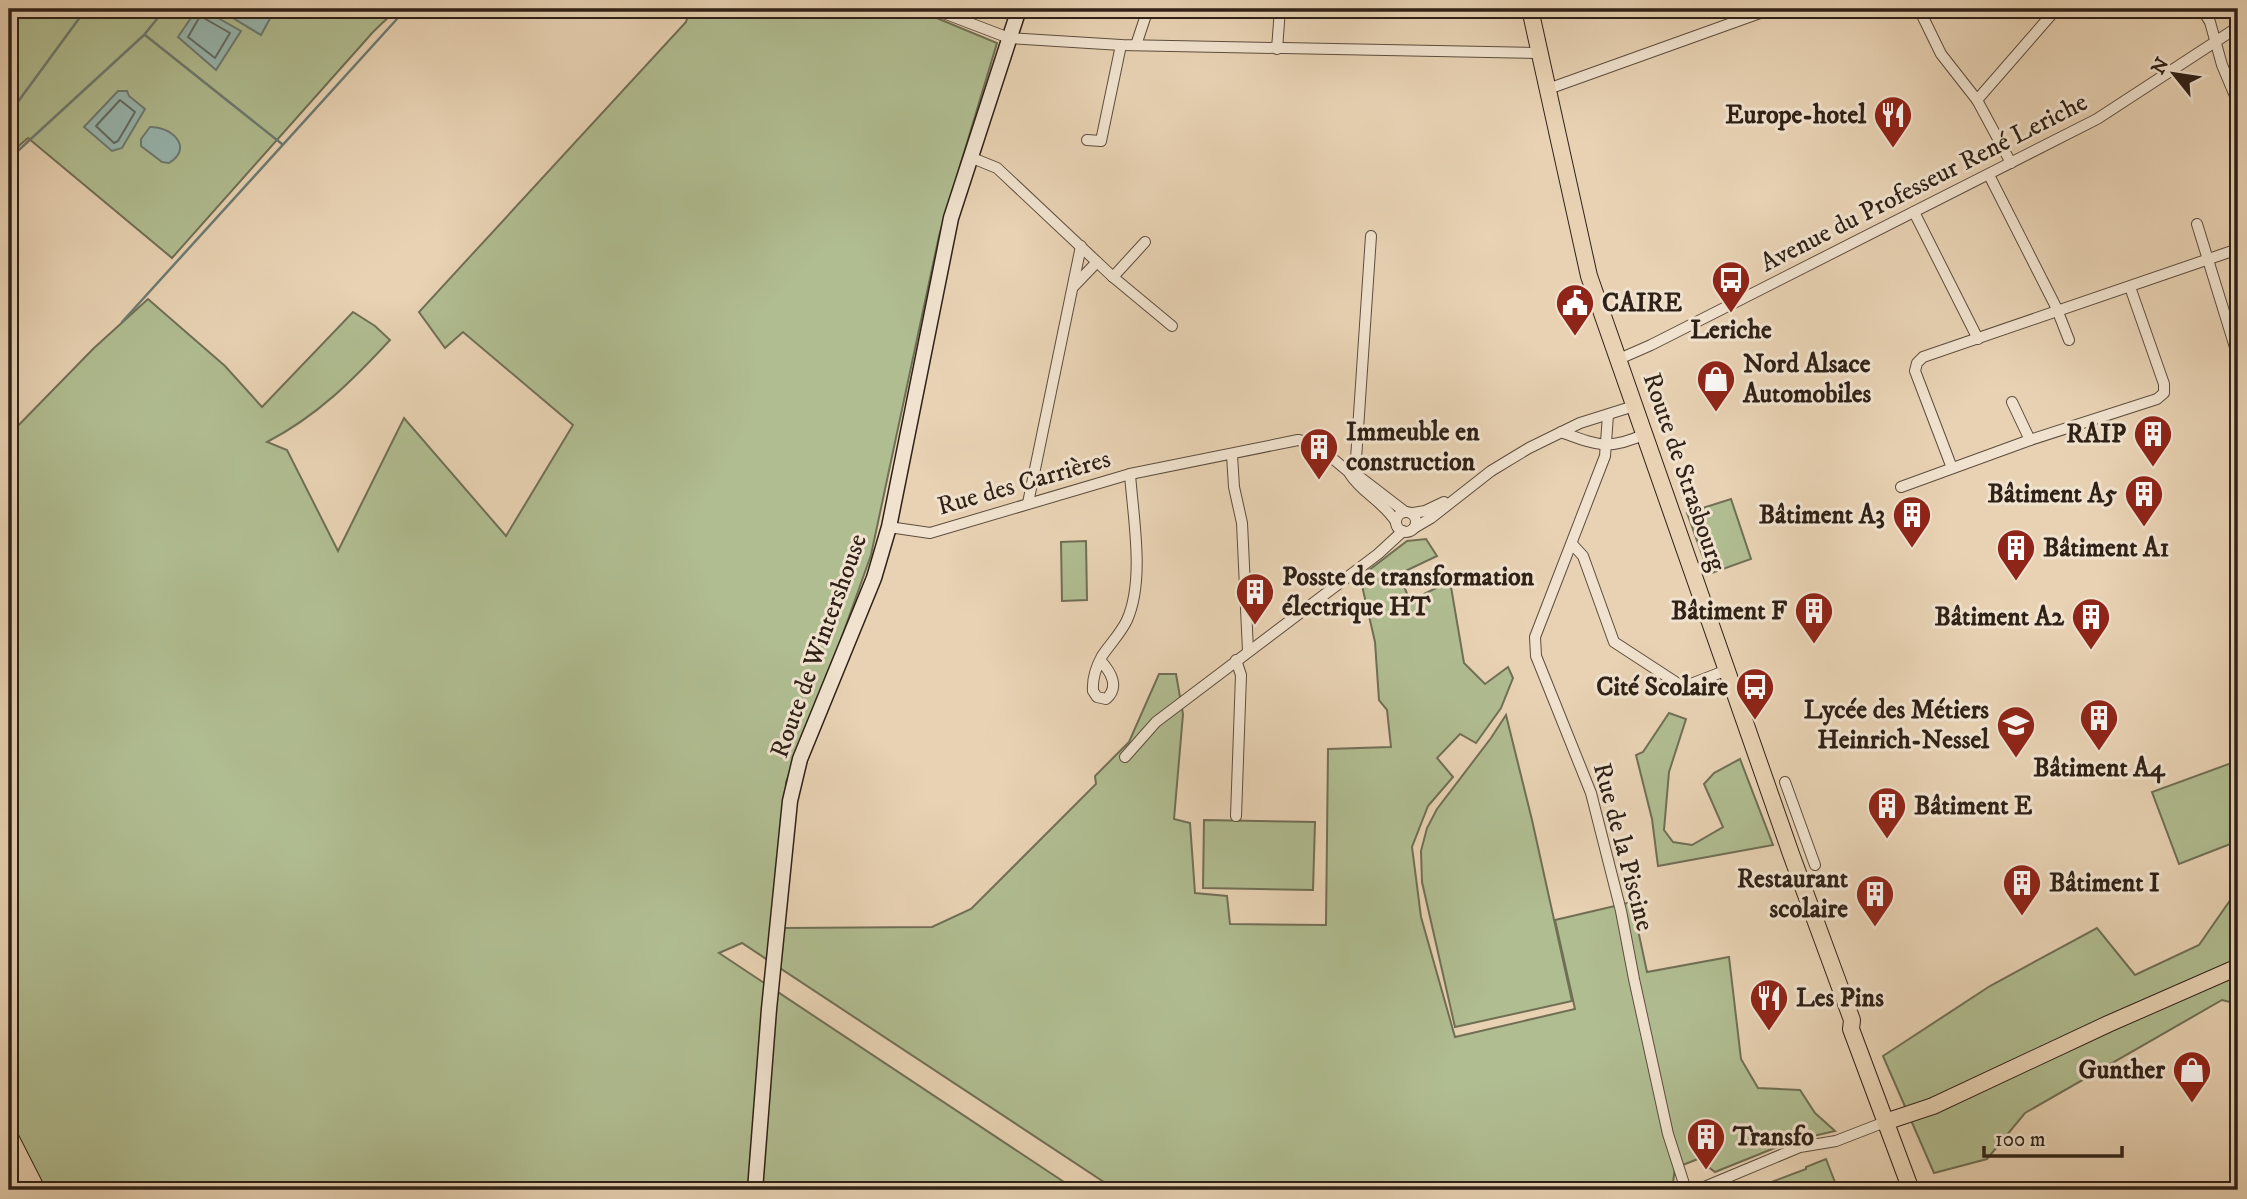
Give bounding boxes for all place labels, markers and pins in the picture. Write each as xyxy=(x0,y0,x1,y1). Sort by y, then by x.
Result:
restaurant icon: Europe-hotel xyxy=(1872,94,1914,149)
place label: Europe-hotel xyxy=(1725,99,1867,132)
bus stop icon: Leriche xyxy=(1710,259,1752,314)
public building icon: CAIRE xyxy=(1554,282,1596,337)
place label: CAIRE xyxy=(1602,287,1682,320)
place label: Leriche xyxy=(1690,314,1772,347)
place label: Nord Alsace Automobiles xyxy=(1742,348,1872,411)
shop icon: Nord Alsace Automobiles xyxy=(1695,358,1737,413)
building icon: RAIP xyxy=(2132,413,2174,468)
place label: Immeuble en construction xyxy=(1346,416,1480,479)
place label: RAIP xyxy=(2066,418,2126,451)
building icon: Immeuble en construction xyxy=(1298,426,1340,481)
building icon: Bâtiment A5 xyxy=(2123,473,2165,528)
place label: Bâtiment A5 xyxy=(1987,478,2117,511)
building icon: Bâtiment A3 xyxy=(1891,494,1933,549)
place label: Bâtiment A3 xyxy=(1759,499,1885,532)
building icon: Bâtiment A1 xyxy=(1995,527,2037,582)
place label: Bâtiment A1 xyxy=(2043,532,2169,565)
place label: Posste de transformation électrique HT xyxy=(1282,561,1535,624)
building icon: Posste de transformation électrique HT xyxy=(1234,571,1276,626)
building icon: Bâtiment F xyxy=(1793,590,1835,645)
place label: Bâtiment F xyxy=(1671,595,1788,628)
building icon: Bâtiment A2 xyxy=(2070,596,2112,651)
place label: Bâtiment A2 xyxy=(1935,601,2065,634)
bus stop icon: Cité Scolaire xyxy=(1734,666,1776,721)
place label: Cité Scolaire xyxy=(1596,671,1728,704)
place label: Lycée des Métiers Heinrich-Nessel xyxy=(1804,694,1990,757)
building icon: Bâtiment A4 xyxy=(2078,697,2120,752)
school or university icon: Lycée des Métiers Heinrich-Nessel xyxy=(1995,704,2037,759)
place label: Bâtiment A4 xyxy=(2033,752,2166,785)
building icon: Bâtiment E xyxy=(1866,785,1908,840)
place label: Bâtiment E xyxy=(1914,790,2033,823)
building icon: Bâtiment I xyxy=(2001,862,2043,917)
place label: Restaurant scolaire xyxy=(1737,863,1849,926)
place label: Bâtiment I xyxy=(2049,867,2160,900)
building icon: Restaurant scolaire xyxy=(1854,873,1896,928)
restaurant icon: Les Pins xyxy=(1748,977,1790,1032)
place label: Les Pins xyxy=(1796,982,1884,1015)
shop icon: Gunther xyxy=(2171,1049,2213,1104)
place label: Gunther xyxy=(2079,1054,2165,1087)
building icon: Transfo xyxy=(1685,1116,1727,1171)
place label: Transfo xyxy=(1732,1121,1814,1154)

